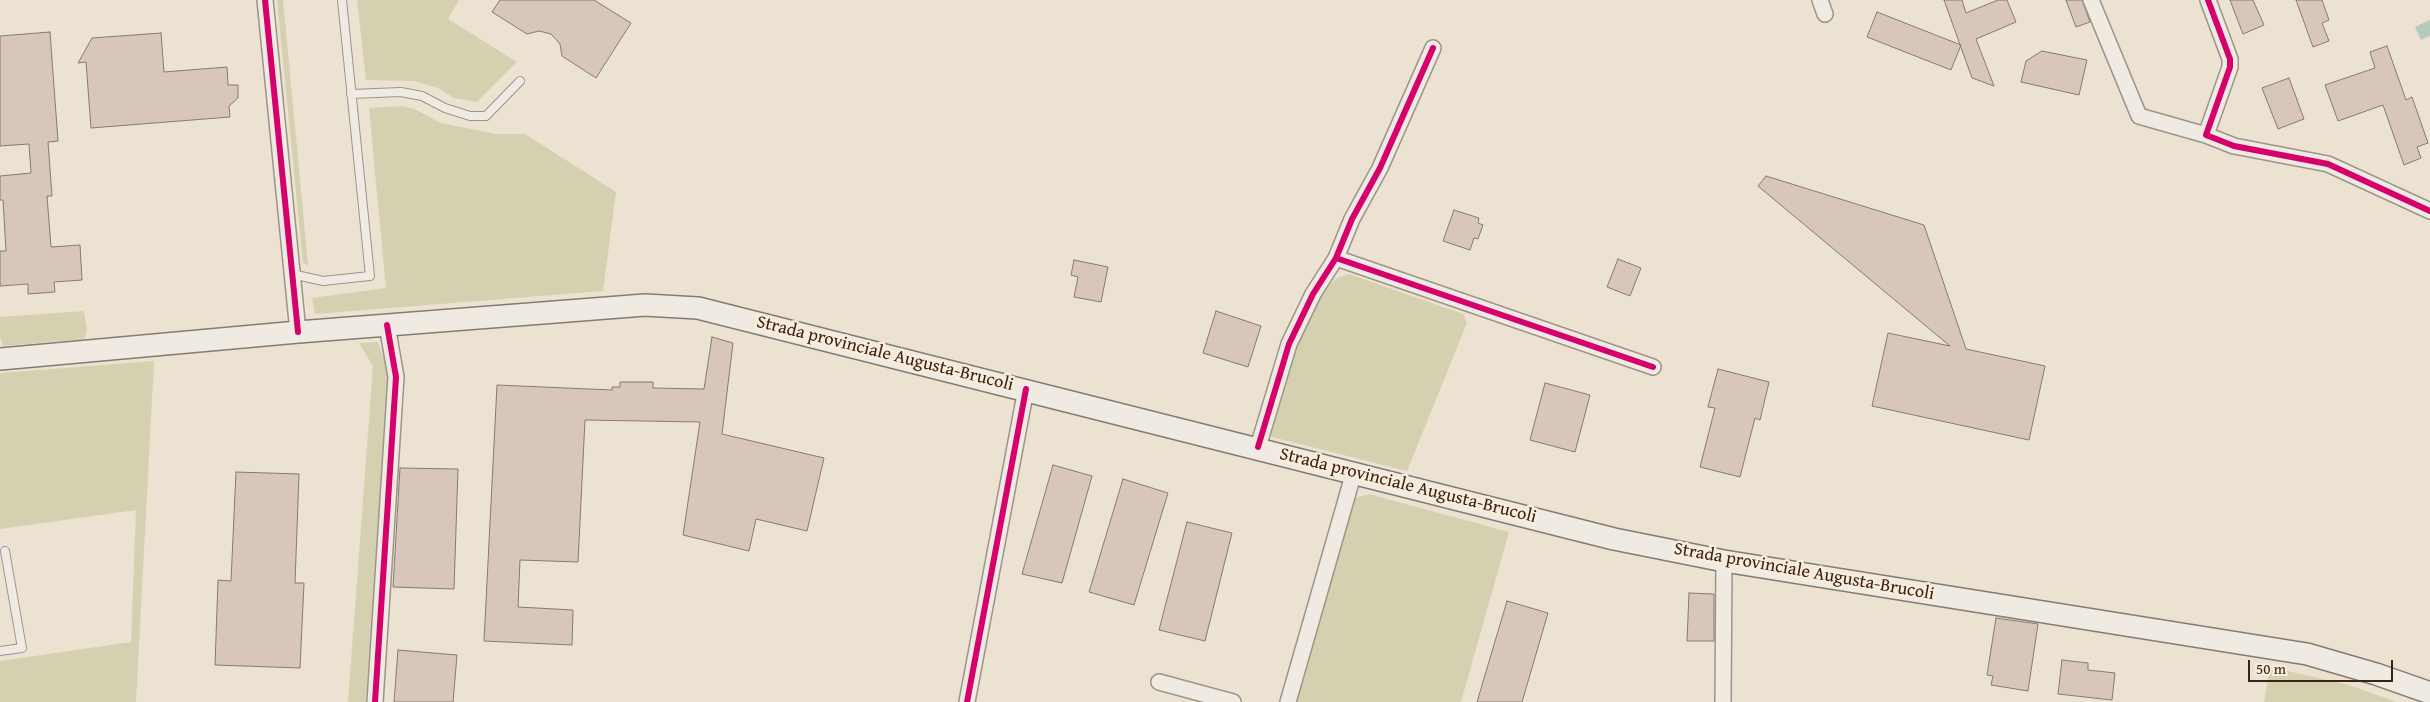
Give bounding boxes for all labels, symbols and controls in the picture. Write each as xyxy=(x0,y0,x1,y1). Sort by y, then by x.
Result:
street label: Strada provinciale Augusta-Brucoli xyxy=(754,312,1016,396)
street label: Strada provinciale Augusta-Brucoli xyxy=(1277,444,1539,528)
street label: Strada provinciale Augusta-Brucoli xyxy=(1672,538,1936,606)
scale bar xyxy=(2250,650,2395,682)
text: 50 m xyxy=(2256,658,2286,679)

